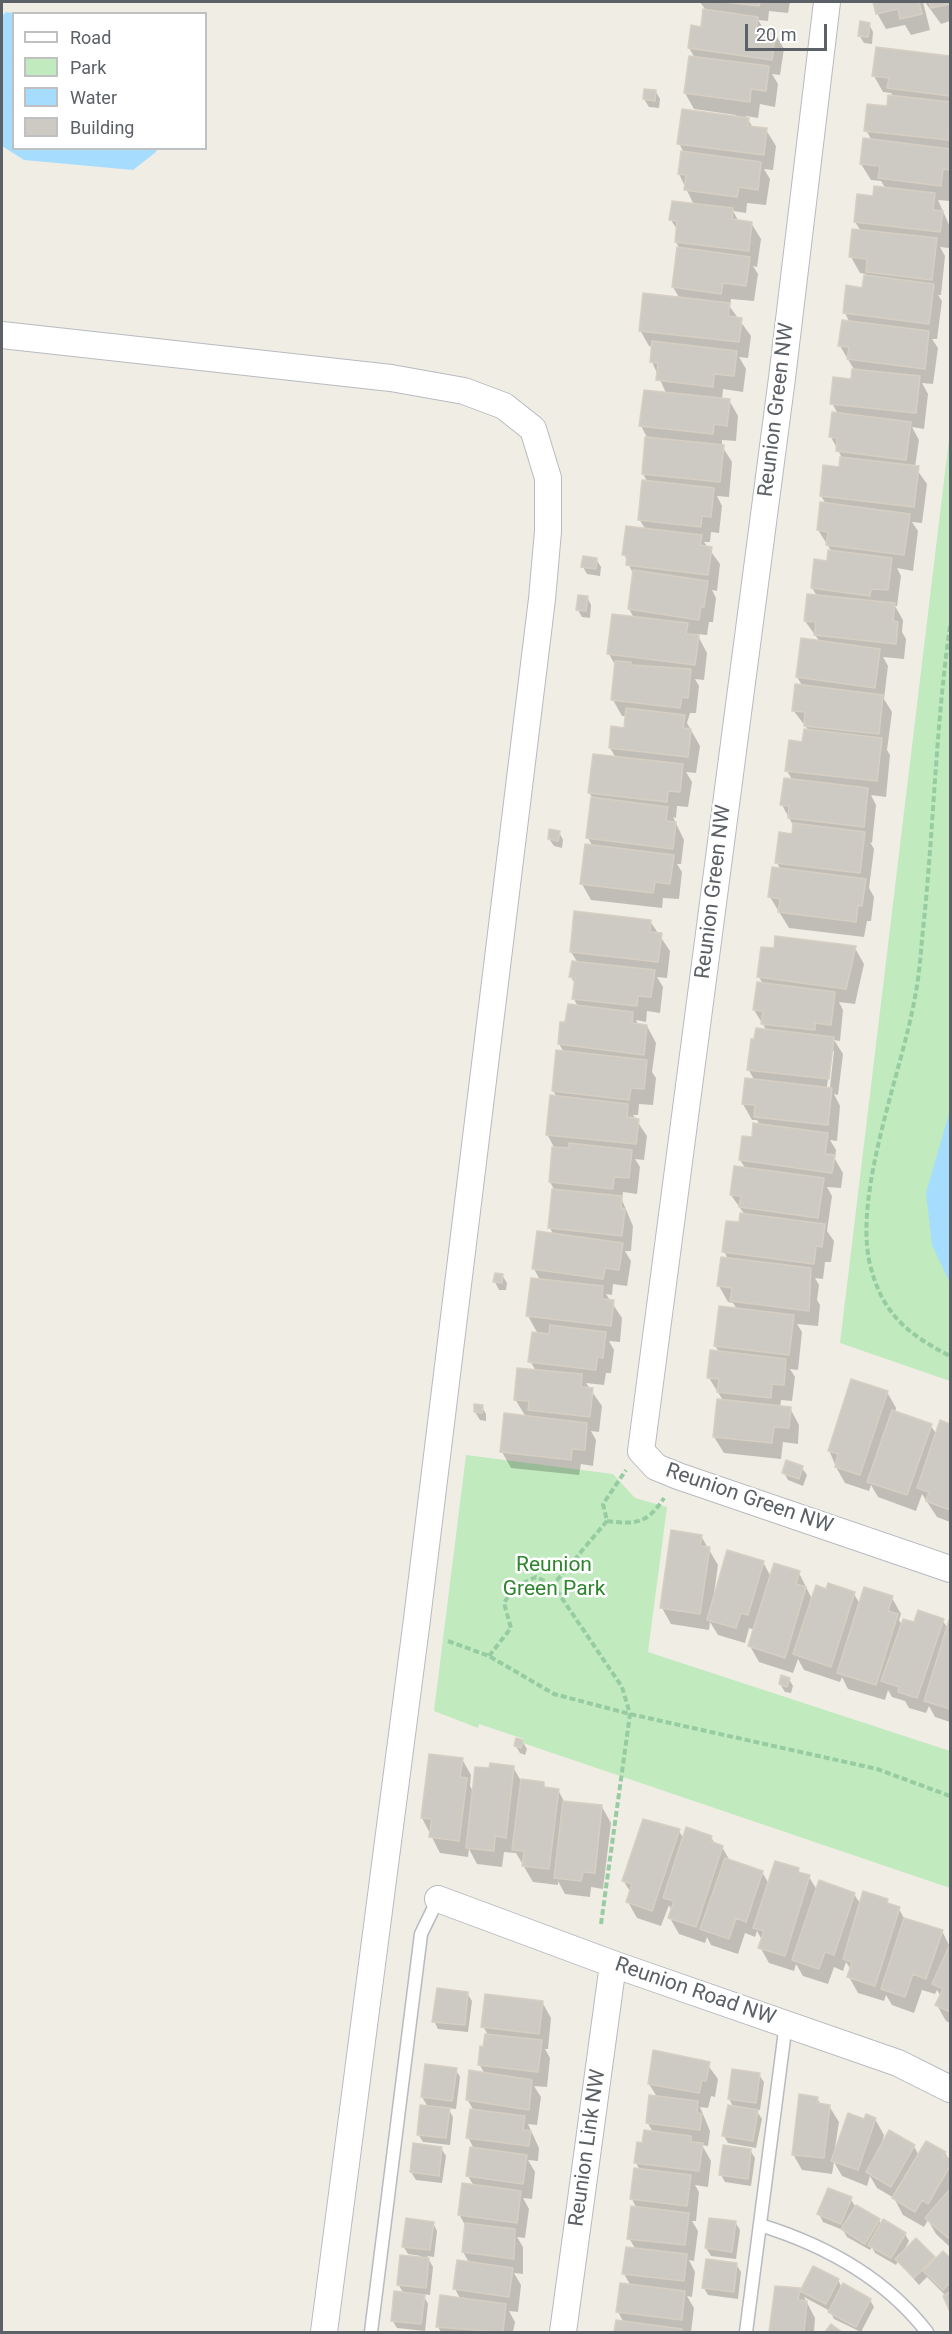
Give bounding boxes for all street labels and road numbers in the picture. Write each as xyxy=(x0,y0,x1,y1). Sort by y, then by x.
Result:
street label: Reunion Green NW xyxy=(754,322,800,498)
street label: Reunion Green NW xyxy=(691,804,737,980)
street label: Reunion Green NW xyxy=(662,1459,836,1539)
street label: Reunion Road NW xyxy=(611,1953,779,2031)
street label: Reunion Link NW xyxy=(564,2068,612,2228)

